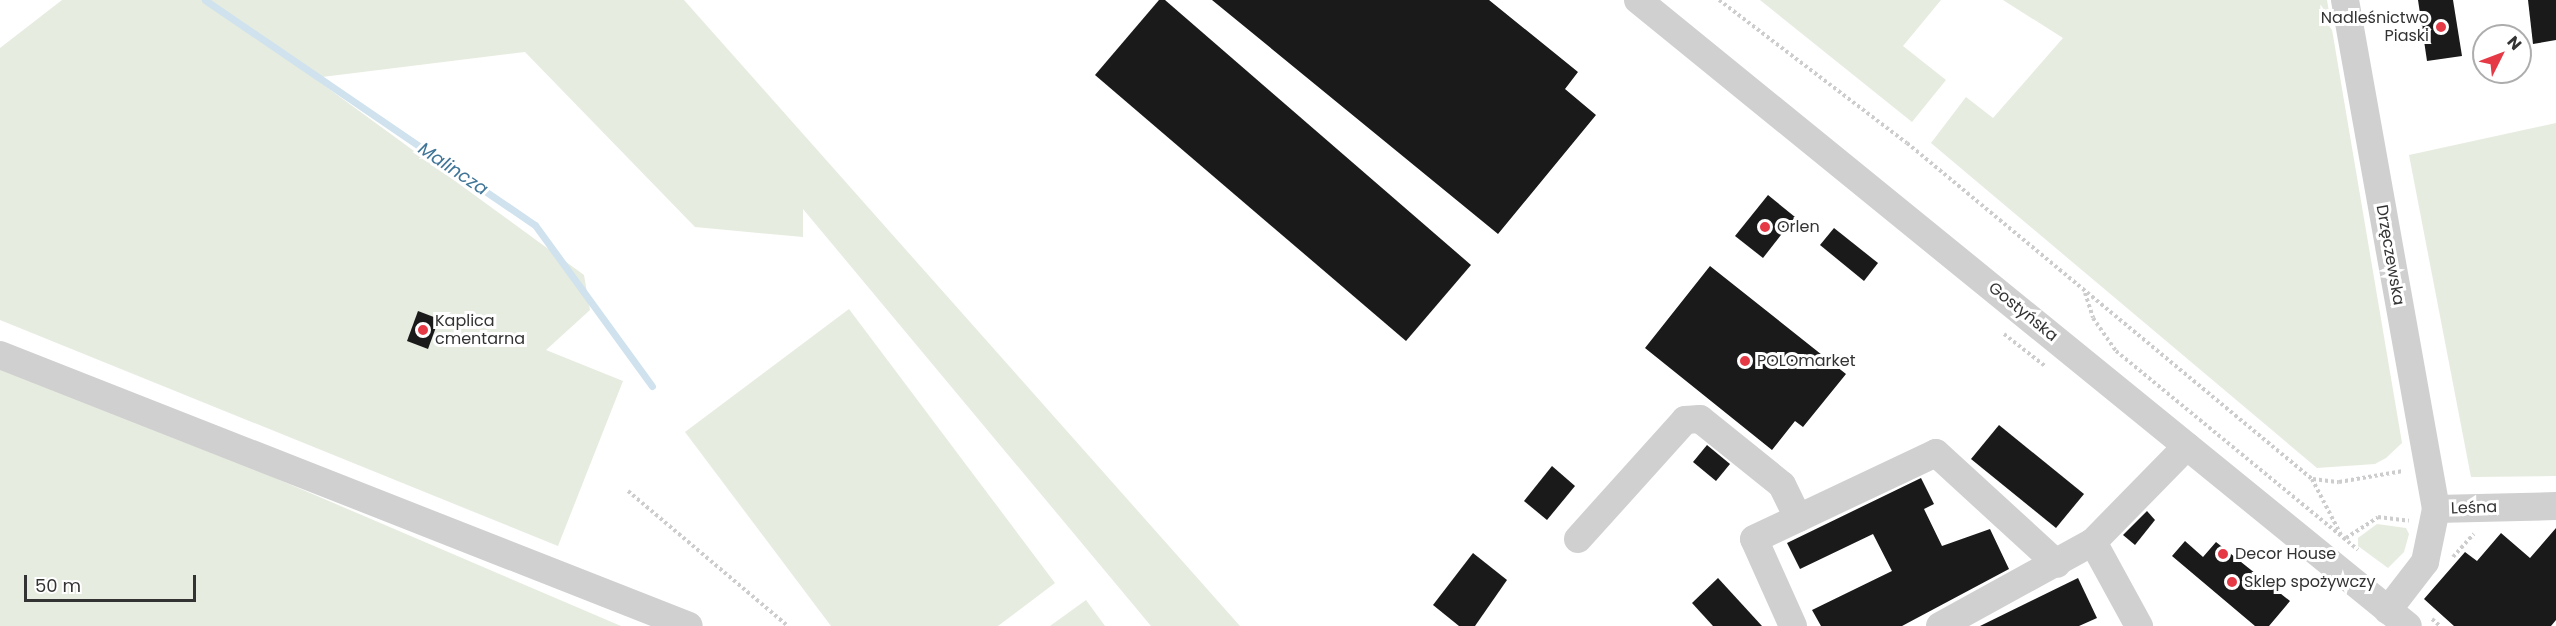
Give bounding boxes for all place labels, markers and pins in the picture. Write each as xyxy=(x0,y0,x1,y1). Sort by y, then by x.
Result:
place label: Nadleśnictwo Piaski xyxy=(2321,8,2429,46)
marker: Nadleśnictwo Piaski xyxy=(2434,20,2448,34)
place label: Orlen xyxy=(1777,217,1820,237)
marker: Orlen xyxy=(1758,220,1772,234)
place label: Kaplica cmentarna xyxy=(435,311,525,349)
marker: Kaplica cmentarna xyxy=(416,323,430,337)
place label: POLOmarket xyxy=(1757,351,1856,371)
marker: POLOmarket xyxy=(1738,354,1752,368)
place label: Decor House xyxy=(2235,544,2336,564)
marker: Decor House xyxy=(2216,547,2230,561)
place label: Sklep spożywczy xyxy=(2244,572,2375,592)
marker: Sklep spożywczy xyxy=(2225,575,2239,589)

